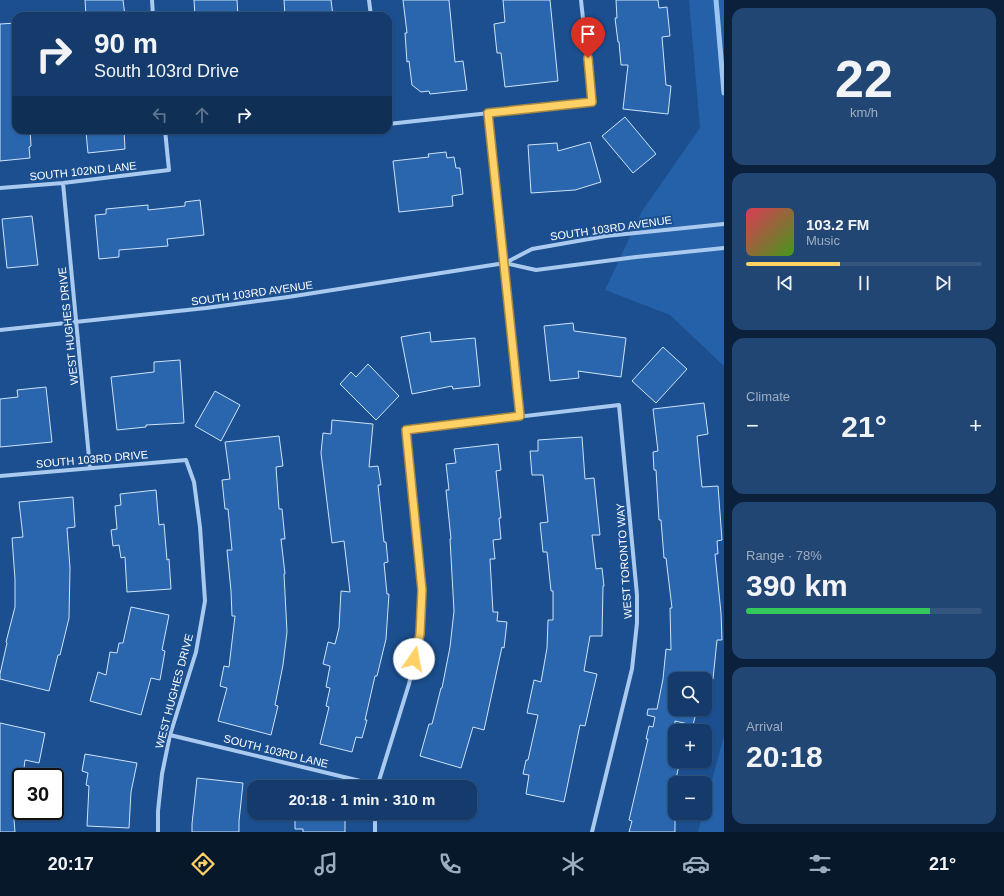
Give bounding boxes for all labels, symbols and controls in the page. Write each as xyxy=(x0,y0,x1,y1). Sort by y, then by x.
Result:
pin xyxy=(571,17,605,58)
icon: arrive xyxy=(577,23,599,45)
icon: right xyxy=(28,28,80,80)
text: 90 m xyxy=(94,28,158,59)
text: 22 xyxy=(835,50,893,108)
text: South 103rd Drive xyxy=(94,61,239,81)
icon: left xyxy=(149,104,171,126)
icon: ahead xyxy=(191,104,213,126)
icon: right xyxy=(233,104,255,126)
text: km/h xyxy=(850,105,878,120)
street label: SOUTH 102ND LANE xyxy=(29,159,137,183)
street label: SOUTH 103RD AVENUE xyxy=(549,214,673,242)
text: 103.2 FM xyxy=(806,216,869,233)
text: Music xyxy=(806,233,840,248)
street label: WEST HUGHES DRIVE xyxy=(56,267,80,385)
icon: previous xyxy=(774,272,796,294)
icon: pause xyxy=(853,272,875,294)
icon: next xyxy=(932,272,954,294)
street label: SOUTH 103RD AVENUE xyxy=(190,279,314,307)
text: Climate xyxy=(746,389,790,404)
text: 21° xyxy=(841,410,887,443)
text: − xyxy=(746,413,759,438)
text: + xyxy=(969,413,982,438)
street label: SOUTH 103RD DRIVE xyxy=(35,448,149,470)
street label: WEST TORONTO WAY xyxy=(614,502,634,619)
text: Range · 78% xyxy=(746,548,822,563)
text: 390 km xyxy=(746,569,848,602)
street label: WEST HUGHES DRIVE xyxy=(153,632,195,750)
position arrow xyxy=(393,638,435,680)
map controls xyxy=(668,672,712,820)
button: search xyxy=(668,672,712,716)
text: Arrival xyxy=(746,719,783,734)
button: + xyxy=(668,724,712,768)
street label: SOUTH 103RD LANE xyxy=(222,732,330,770)
text: 20:18 xyxy=(746,740,823,773)
speed limit sign: 30 xyxy=(12,768,64,820)
button: − xyxy=(668,776,712,820)
text: 20:18 · 1 min · 310 m xyxy=(289,791,435,808)
icon: directions xyxy=(189,850,217,878)
icon: music xyxy=(312,850,340,878)
icon: phone xyxy=(436,850,464,878)
icon: climate xyxy=(559,850,587,878)
icon: car xyxy=(682,850,710,878)
icon: filters xyxy=(806,850,834,878)
text: 20:17 xyxy=(48,854,94,874)
text: 21° xyxy=(929,854,956,874)

